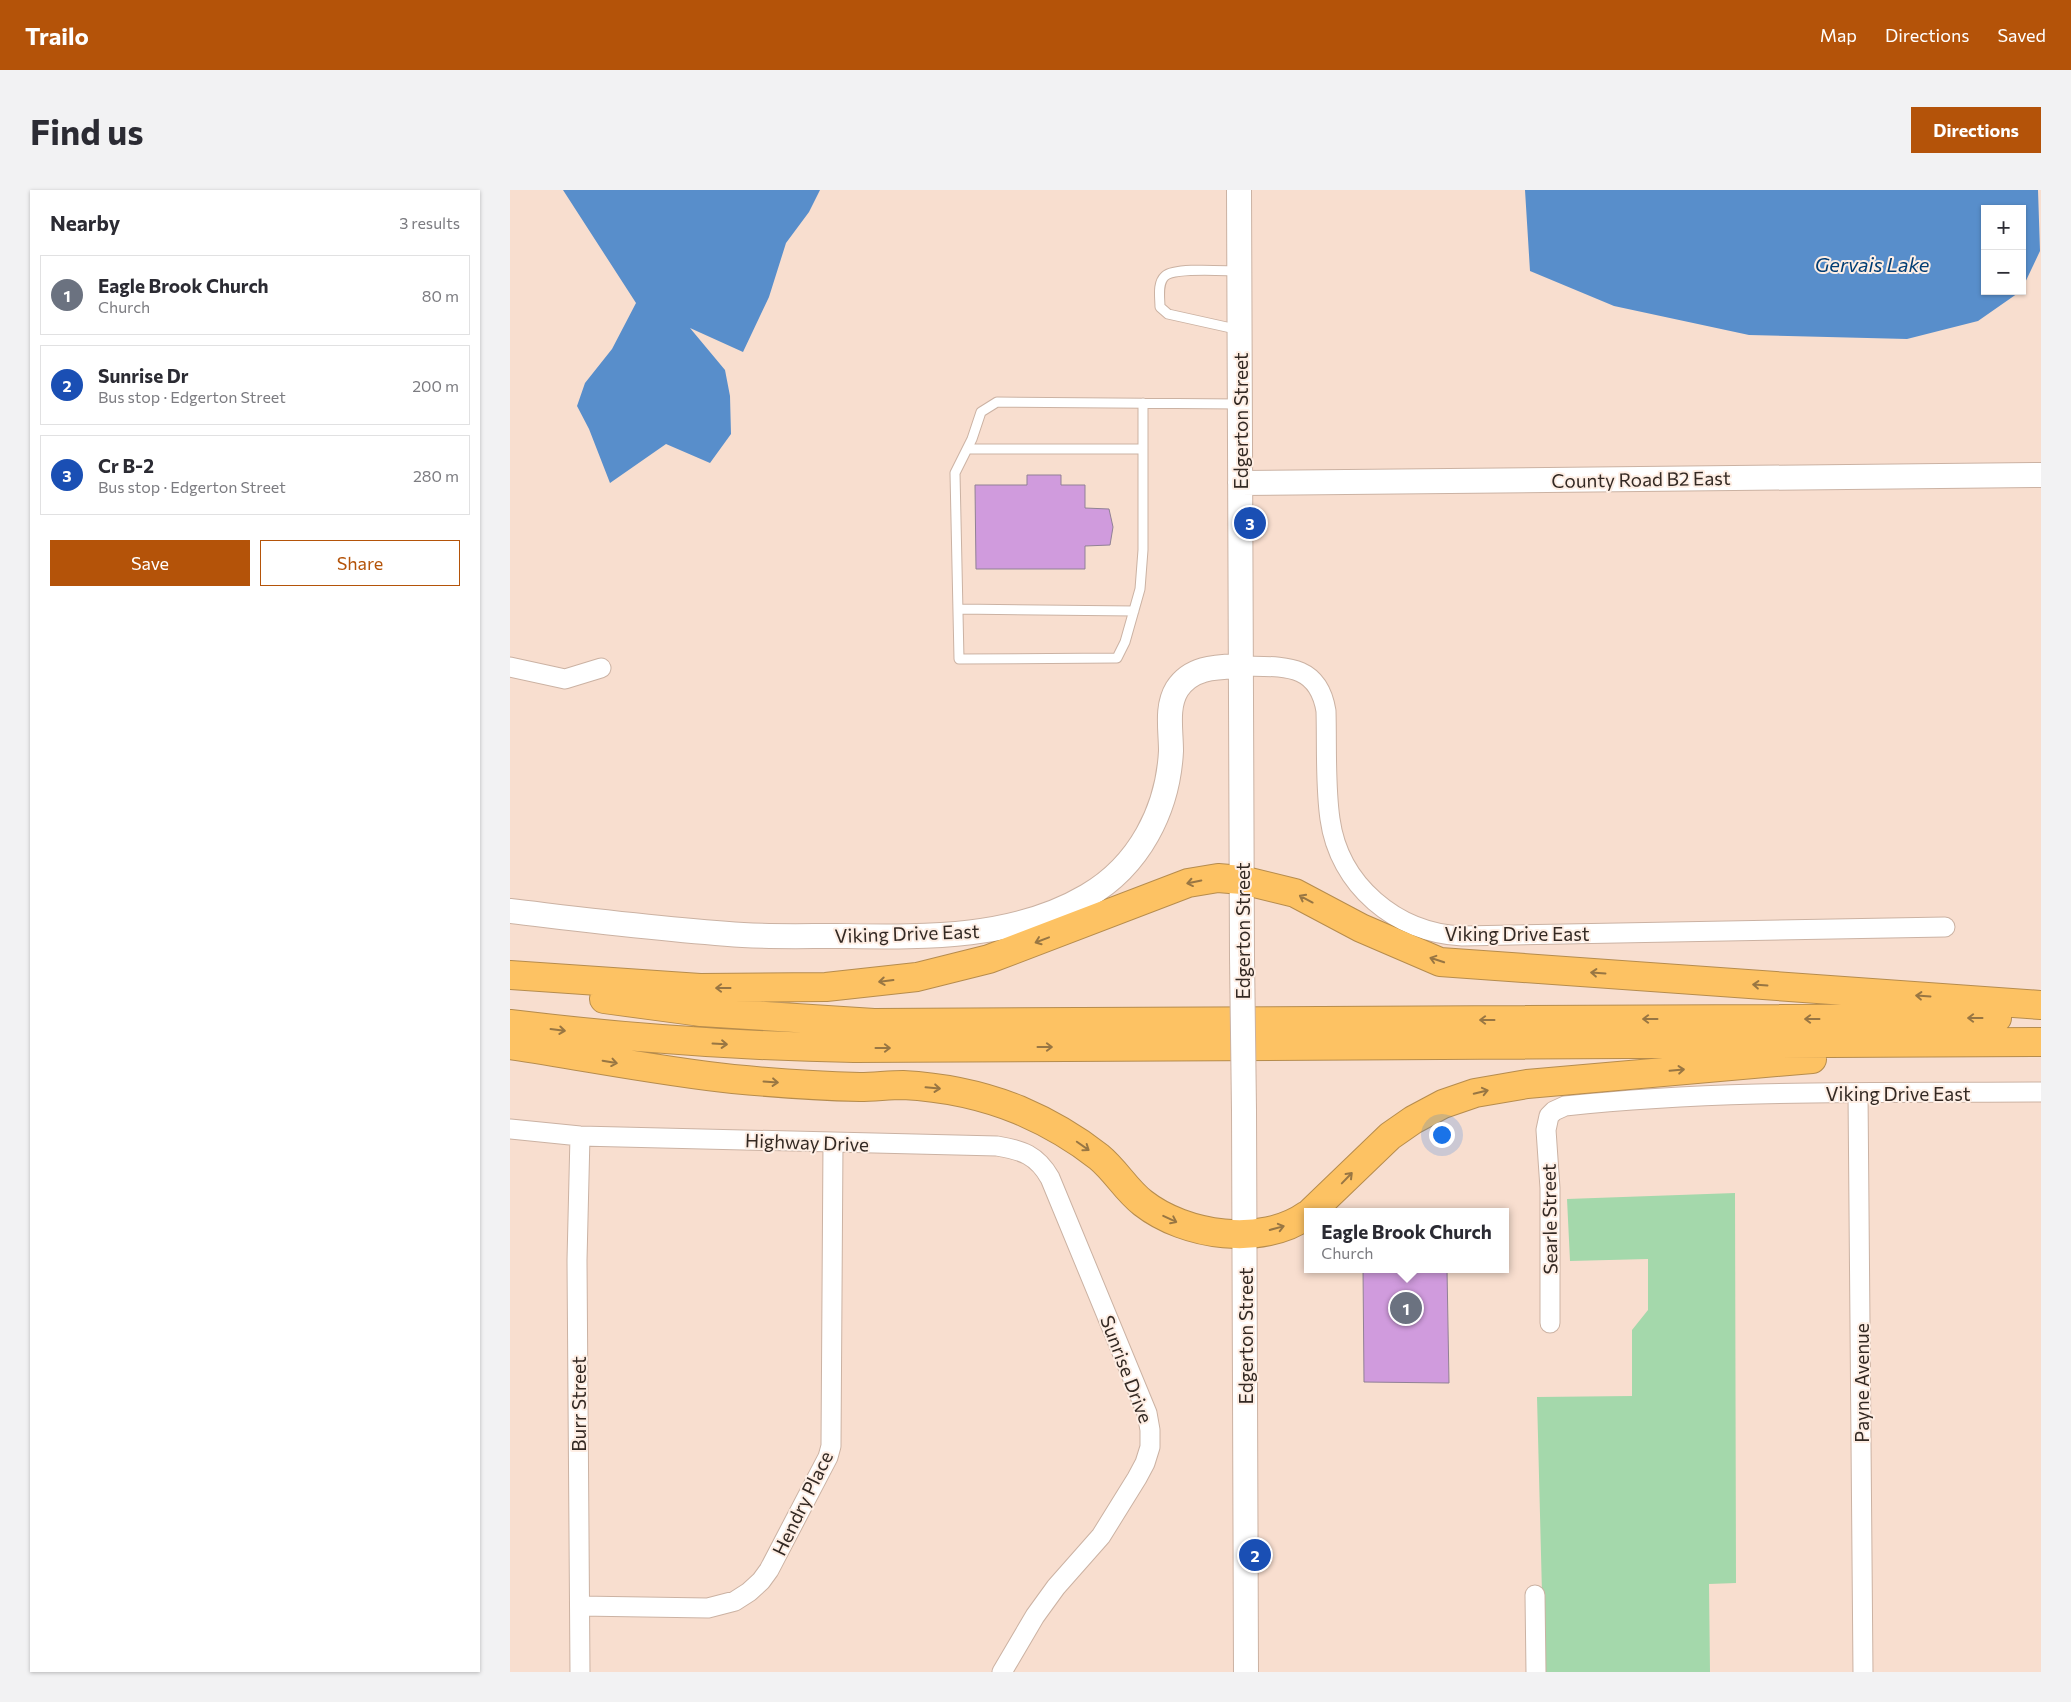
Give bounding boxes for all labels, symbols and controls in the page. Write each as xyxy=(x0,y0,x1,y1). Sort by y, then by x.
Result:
text: Trailo xyxy=(25,21,89,50)
text: Map xyxy=(1820,24,1857,46)
text: Directions xyxy=(1885,24,1969,46)
text: Saved xyxy=(1997,24,2046,46)
button: Directions xyxy=(1911,107,2041,153)
text: Find us xyxy=(30,109,144,152)
map controls xyxy=(1981,205,2026,295)
button: + xyxy=(1981,205,2026,250)
text: Nearby xyxy=(50,210,120,235)
text: 3 results xyxy=(399,213,460,232)
button: − xyxy=(1981,250,2026,295)
water label: Gervais Lake xyxy=(1815,252,1930,276)
text: Eagle Brook Church xyxy=(98,274,269,297)
text: 1 xyxy=(63,286,71,305)
text: 80 m xyxy=(422,286,459,305)
text: Church xyxy=(98,297,150,316)
street label: Edgerton Street xyxy=(1229,352,1252,490)
text: Sunrise Dr xyxy=(98,364,189,387)
text: 2 xyxy=(62,376,72,395)
text: 200 m xyxy=(412,376,459,395)
text: Bus stop · Edgerton Street xyxy=(98,387,286,406)
text: Cr B-2 xyxy=(98,454,154,477)
text: 3 xyxy=(62,466,72,485)
text: 280 m xyxy=(413,466,459,485)
street label: County Road B2 East xyxy=(1551,466,1731,492)
text: Bus stop · Edgerton Street xyxy=(98,477,286,496)
pin: 3 xyxy=(1234,504,1266,542)
button: Save xyxy=(50,540,250,586)
button: Share xyxy=(260,540,460,586)
street label: Edgerton Street xyxy=(1231,862,1254,1000)
one-way arrow xyxy=(1186,878,1202,887)
one-way arrow xyxy=(1299,894,1314,903)
street label: Viking Drive East xyxy=(834,919,980,947)
street label: Viking Drive East xyxy=(1444,922,1590,945)
one-way arrow xyxy=(1035,936,1050,945)
one-way arrow xyxy=(1429,954,1445,964)
one-way arrow xyxy=(1591,969,1607,978)
one-way arrow xyxy=(878,976,894,986)
one-way arrow xyxy=(1753,980,1769,989)
one-way arrow xyxy=(716,983,732,993)
one-way arrow xyxy=(1915,992,1931,1001)
one-way arrow xyxy=(1967,1013,1984,1023)
one-way arrow xyxy=(1642,1014,1658,1024)
one-way arrow xyxy=(1805,1014,1821,1024)
one-way arrow xyxy=(1480,1015,1496,1025)
one-way arrow xyxy=(550,1025,566,1035)
one-way arrow xyxy=(712,1039,728,1048)
one-way arrow xyxy=(1036,1042,1053,1052)
one-way arrow xyxy=(874,1043,890,1053)
one-way arrow xyxy=(601,1057,617,1067)
one-way arrow xyxy=(1669,1065,1685,1075)
one-way arrow xyxy=(763,1077,779,1086)
street label: Viking Drive East xyxy=(1825,1082,1971,1105)
one-way arrow xyxy=(925,1083,941,1093)
one-way arrow xyxy=(1473,1087,1489,1096)
your location xyxy=(1429,1122,1455,1148)
street label: Highway Drive xyxy=(745,1128,869,1156)
one-way arrow xyxy=(1076,1141,1090,1151)
street label: Searle Street xyxy=(1537,1163,1561,1275)
one-way arrow xyxy=(1341,1172,1353,1185)
popup xyxy=(1304,1208,1509,1273)
one-way arrow xyxy=(1162,1215,1177,1225)
text: Eagle Brook Church xyxy=(1321,1220,1492,1243)
one-way arrow xyxy=(1269,1223,1285,1232)
text: Church xyxy=(1321,1243,1373,1262)
street label: Edgerton Street xyxy=(1234,1267,1257,1405)
pin: 1 xyxy=(1390,1289,1422,1327)
street label: Sunrise Drive xyxy=(1096,1312,1158,1426)
street label: Payne Avenue xyxy=(1850,1323,1873,1443)
street label: Burr Street xyxy=(567,1356,590,1452)
street label: Hendry Place xyxy=(767,1447,837,1559)
pin: 2 xyxy=(1239,1536,1271,1574)

